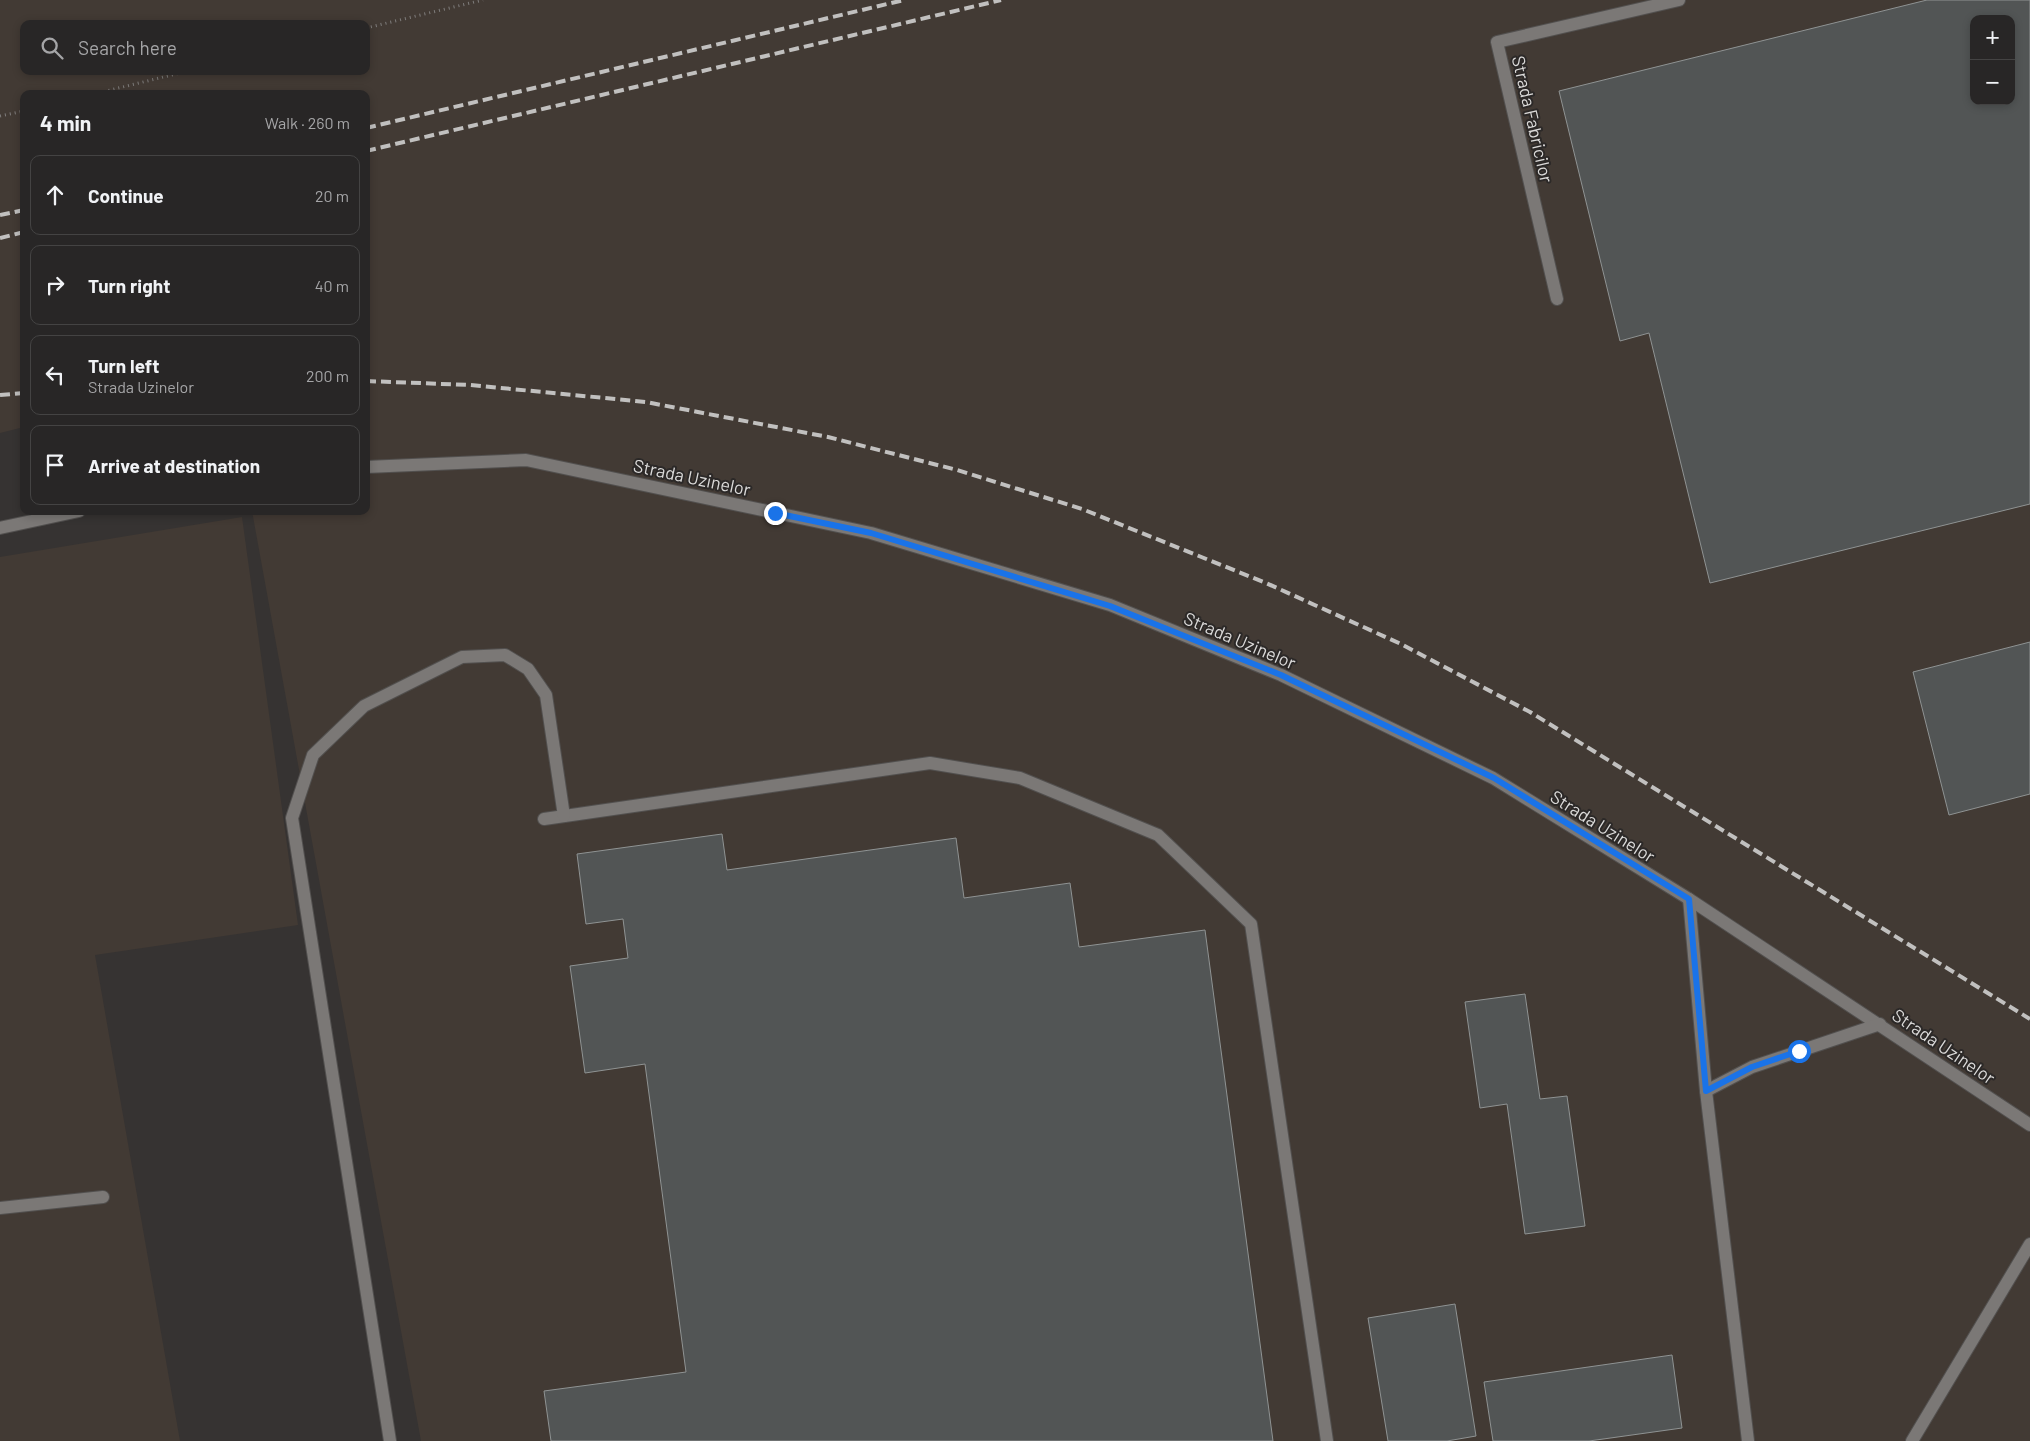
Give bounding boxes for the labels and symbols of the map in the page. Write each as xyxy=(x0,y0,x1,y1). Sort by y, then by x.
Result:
street label: Strada Fabricilor xyxy=(1508,53,1558,185)
street label: Strada Uzinelor xyxy=(631,454,753,500)
route end xyxy=(764,502,787,525)
street label: Strada Uzinelor xyxy=(1181,607,1300,674)
street label: Strada Uzinelor xyxy=(1547,785,1660,867)
street label: Strada Uzinelor xyxy=(1888,1004,2000,1089)
route start xyxy=(1788,1040,1811,1063)

